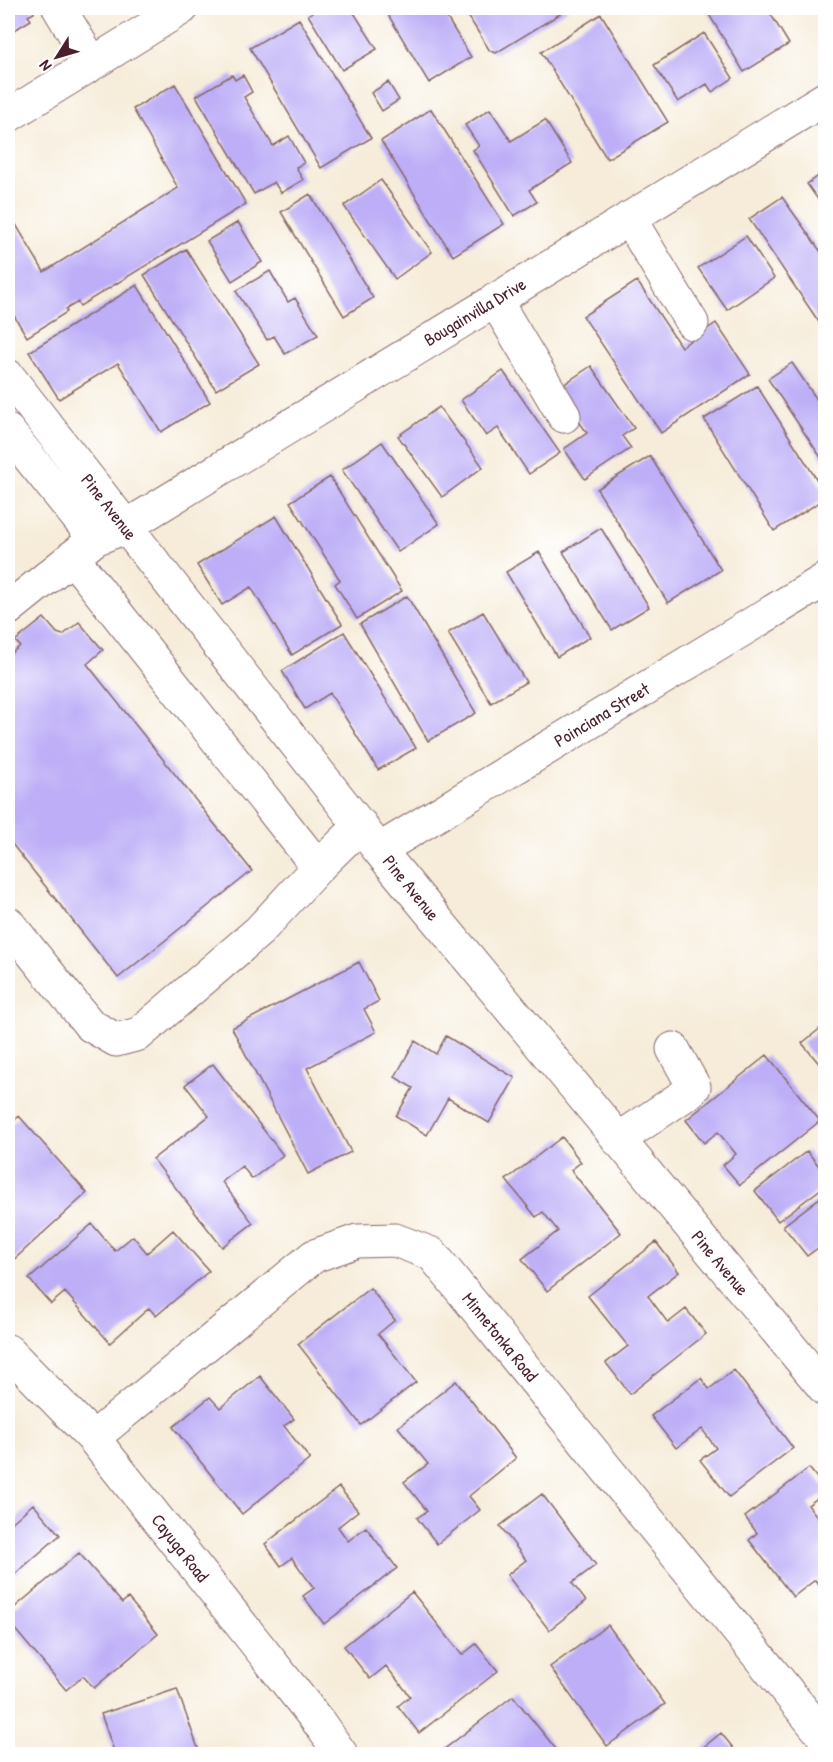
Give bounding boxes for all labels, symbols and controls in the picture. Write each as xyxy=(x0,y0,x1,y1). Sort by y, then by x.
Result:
north arrow xyxy=(27,27,87,87)
text: N xyxy=(33,56,56,76)
street label: Bougainvilla Drive xyxy=(419,271,530,352)
street label: Pine Avenue xyxy=(76,468,143,545)
street label: Poinciana Street xyxy=(549,676,655,753)
street label: Pine Avenue xyxy=(377,850,446,926)
street label: Pine Avenue xyxy=(686,1225,755,1301)
street label: Minnetonka Road xyxy=(457,1287,544,1386)
street label: Cayuga Road xyxy=(146,1508,215,1587)

